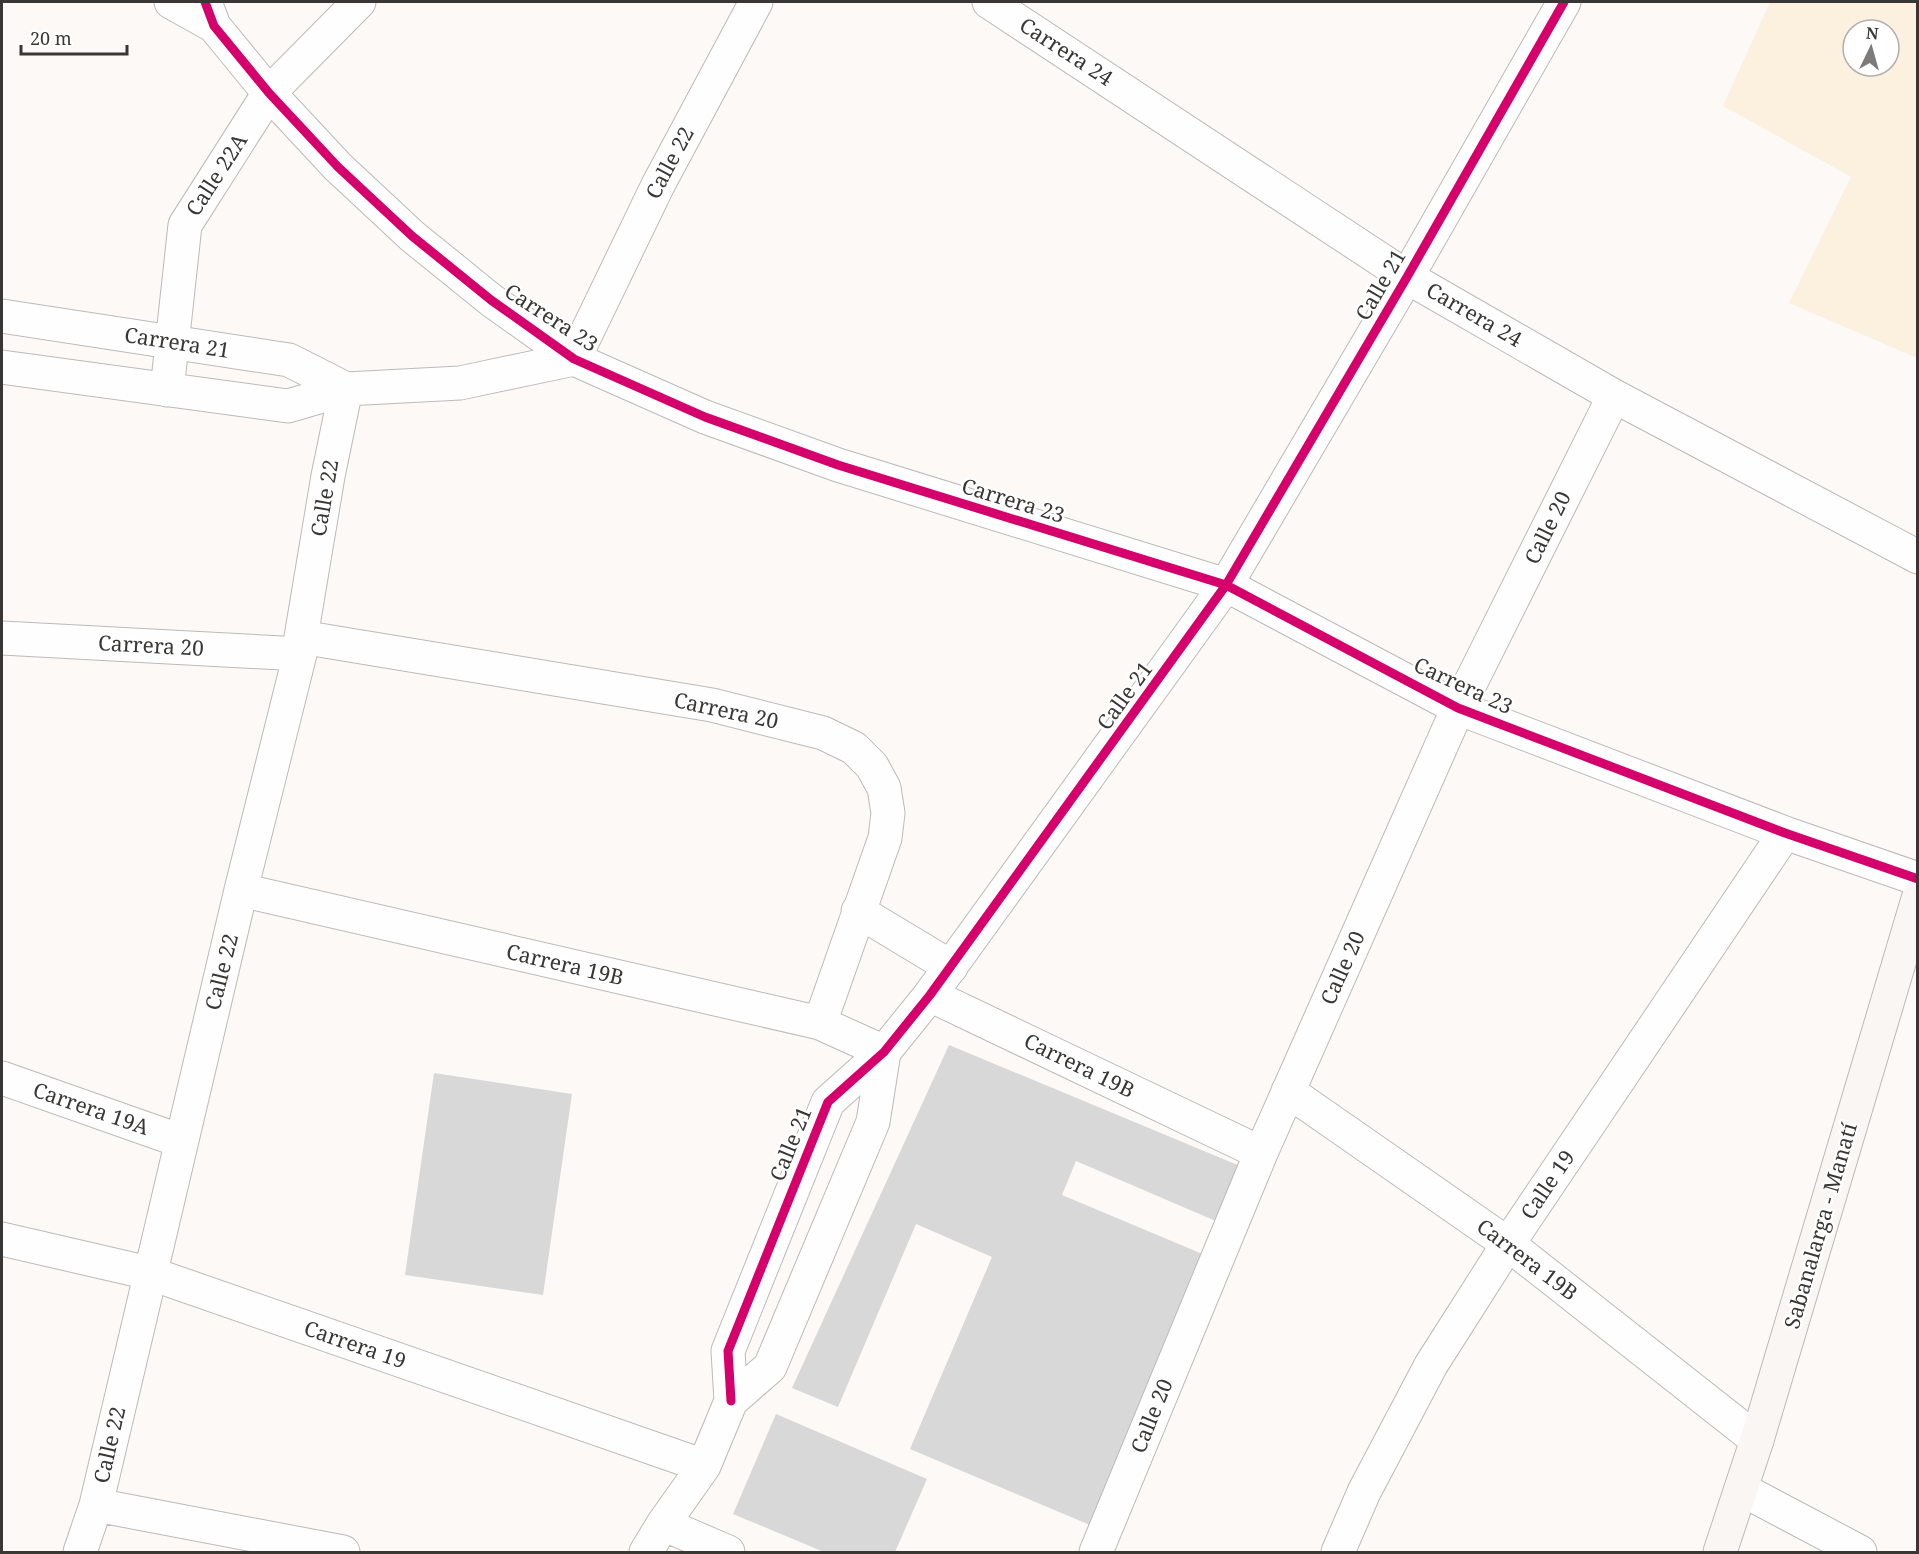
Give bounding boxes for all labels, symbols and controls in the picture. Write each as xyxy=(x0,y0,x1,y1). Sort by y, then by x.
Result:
street label: Carrera 24 xyxy=(1014,11,1119,92)
scale bar xyxy=(21,18,128,56)
north arrow xyxy=(1841,18,1901,78)
text: N xyxy=(1865,22,1880,45)
text: 20 m xyxy=(30,26,72,50)
street label: Calle 22 xyxy=(638,122,700,204)
street label: Calle 22A xyxy=(179,128,253,221)
street label: Calle 21 xyxy=(1349,244,1412,325)
street label: Carrera 24 xyxy=(1422,276,1528,353)
street label: Carrera 23 xyxy=(499,277,604,358)
street label: Carrera 21 xyxy=(123,320,232,364)
street label: Calle 22 xyxy=(303,457,345,539)
street label: Carrera 23 xyxy=(959,471,1068,529)
street label: Calle 20 xyxy=(1517,486,1577,569)
street label: Carrera 20 xyxy=(97,628,205,662)
street label: Carrera 23 xyxy=(1409,650,1517,720)
street label: Calle 21 xyxy=(1090,656,1158,735)
street label: Carrera 20 xyxy=(671,685,781,735)
street label: Calle 20 xyxy=(1313,926,1371,1009)
street label: Calle 22 xyxy=(198,931,244,1013)
street label: Carrera 19B xyxy=(504,937,627,991)
street label: Carrera 19B xyxy=(1020,1026,1139,1104)
street label: Carrera 19A xyxy=(30,1075,153,1141)
street label: Calle 21 xyxy=(762,1102,818,1185)
street label: Sabanalarga - Manatí xyxy=(1777,1119,1863,1332)
street label: Calle 19 xyxy=(1514,1144,1581,1225)
street label: Carrera 19B xyxy=(1471,1212,1584,1306)
street label: Carrera 19 xyxy=(301,1314,410,1375)
street label: Calle 20 xyxy=(1123,1374,1179,1457)
street label: Calle 22 xyxy=(87,1404,131,1486)

